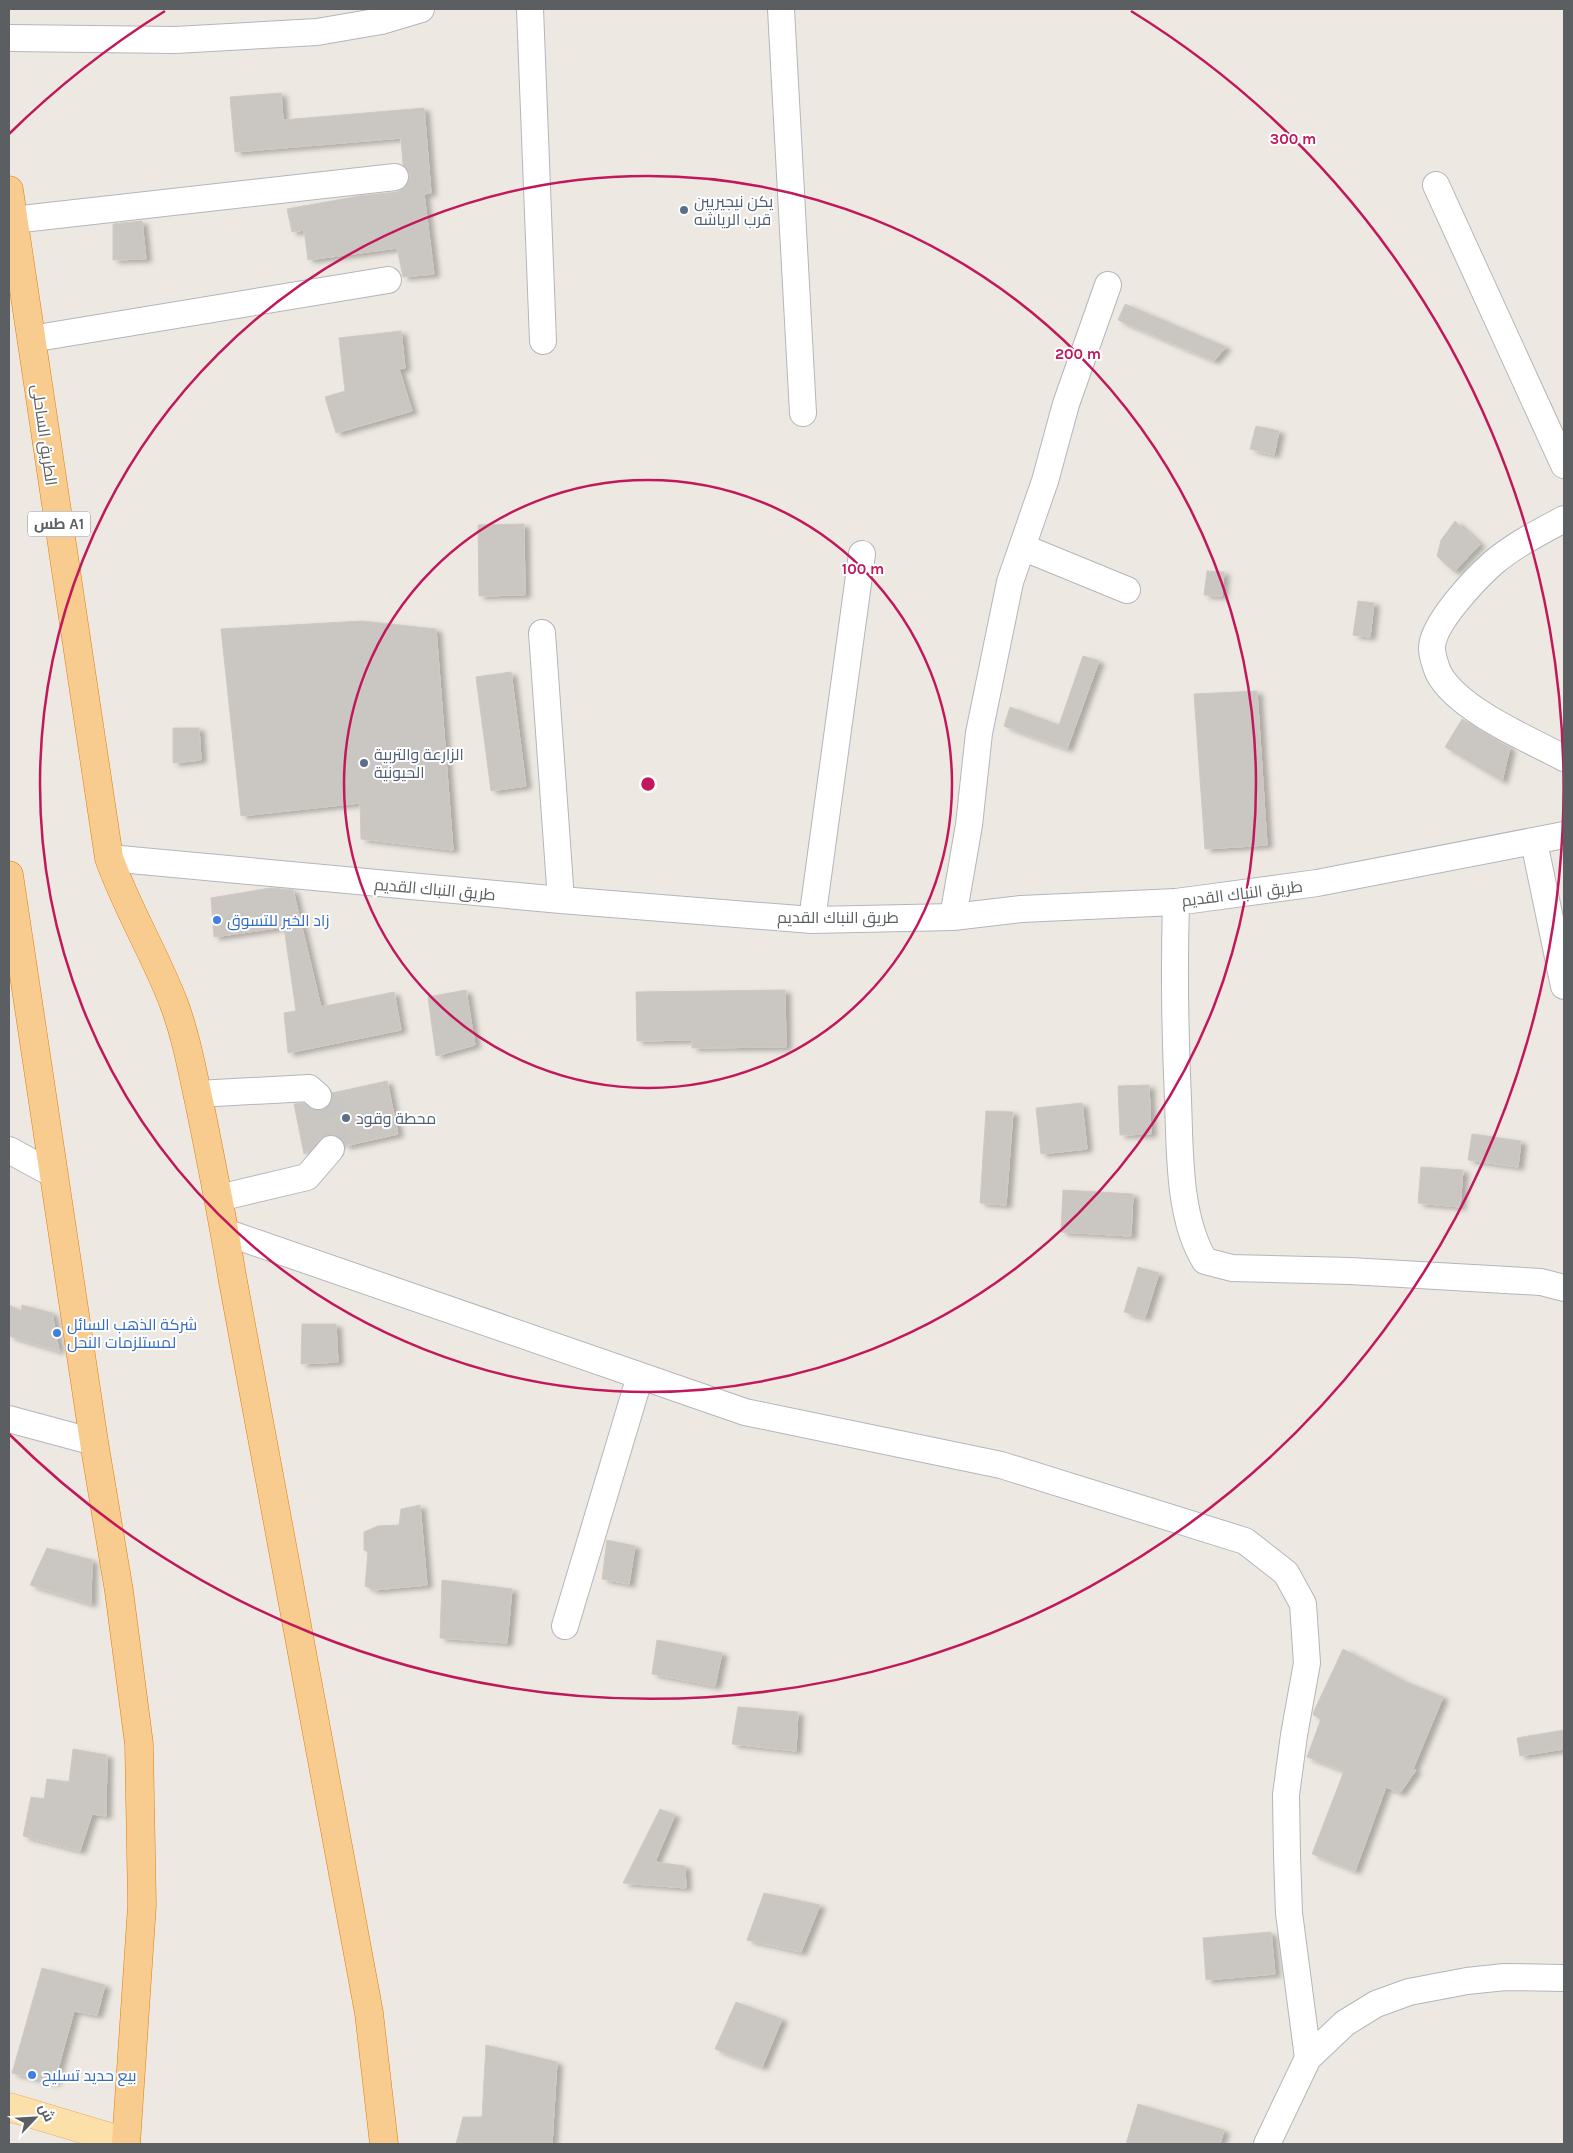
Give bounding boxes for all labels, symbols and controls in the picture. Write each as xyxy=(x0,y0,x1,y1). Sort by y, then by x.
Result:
text: 300 m xyxy=(1270,130,1316,148)
place label: يكن نيجيريين قرب الرياشه xyxy=(694,192,774,229)
marker: يكن نيجيريين قرب الرياشه xyxy=(678,204,690,216)
text: 200 m xyxy=(1055,345,1101,363)
street label: الطريق الساحلى xyxy=(27,383,61,487)
road number: طس A1 xyxy=(28,512,90,536)
text: 100 m xyxy=(842,560,884,578)
place label: الزارعة والتربية الحيونية xyxy=(374,745,464,782)
marker: الزارعة والتربية الحيونية xyxy=(358,757,370,769)
centre of rings xyxy=(639,775,657,793)
street label: طريق النباك القديم xyxy=(373,875,496,906)
street label: طريق النباك القديم xyxy=(1180,877,1304,912)
street label: طريق النباك القديم xyxy=(777,908,899,929)
place label: زاد الخير للتسوق xyxy=(227,911,330,931)
marker: زاد الخير للتسوق xyxy=(211,914,223,926)
place label: محطة وقود xyxy=(356,1109,436,1128)
marker: محطة وقود xyxy=(340,1112,352,1124)
place label: شركة الذهب السائل لمستلزمات النحل xyxy=(67,1315,197,1353)
marker: شركة الذهب السائل لمستلزمات النحل xyxy=(51,1327,63,1339)
place label: بيع حديد تسليح xyxy=(42,2066,137,2087)
marker: بيع حديد تسليح xyxy=(26,2069,38,2081)
north arrow xyxy=(10,2093,60,2143)
text: ش xyxy=(35,2101,58,2124)

